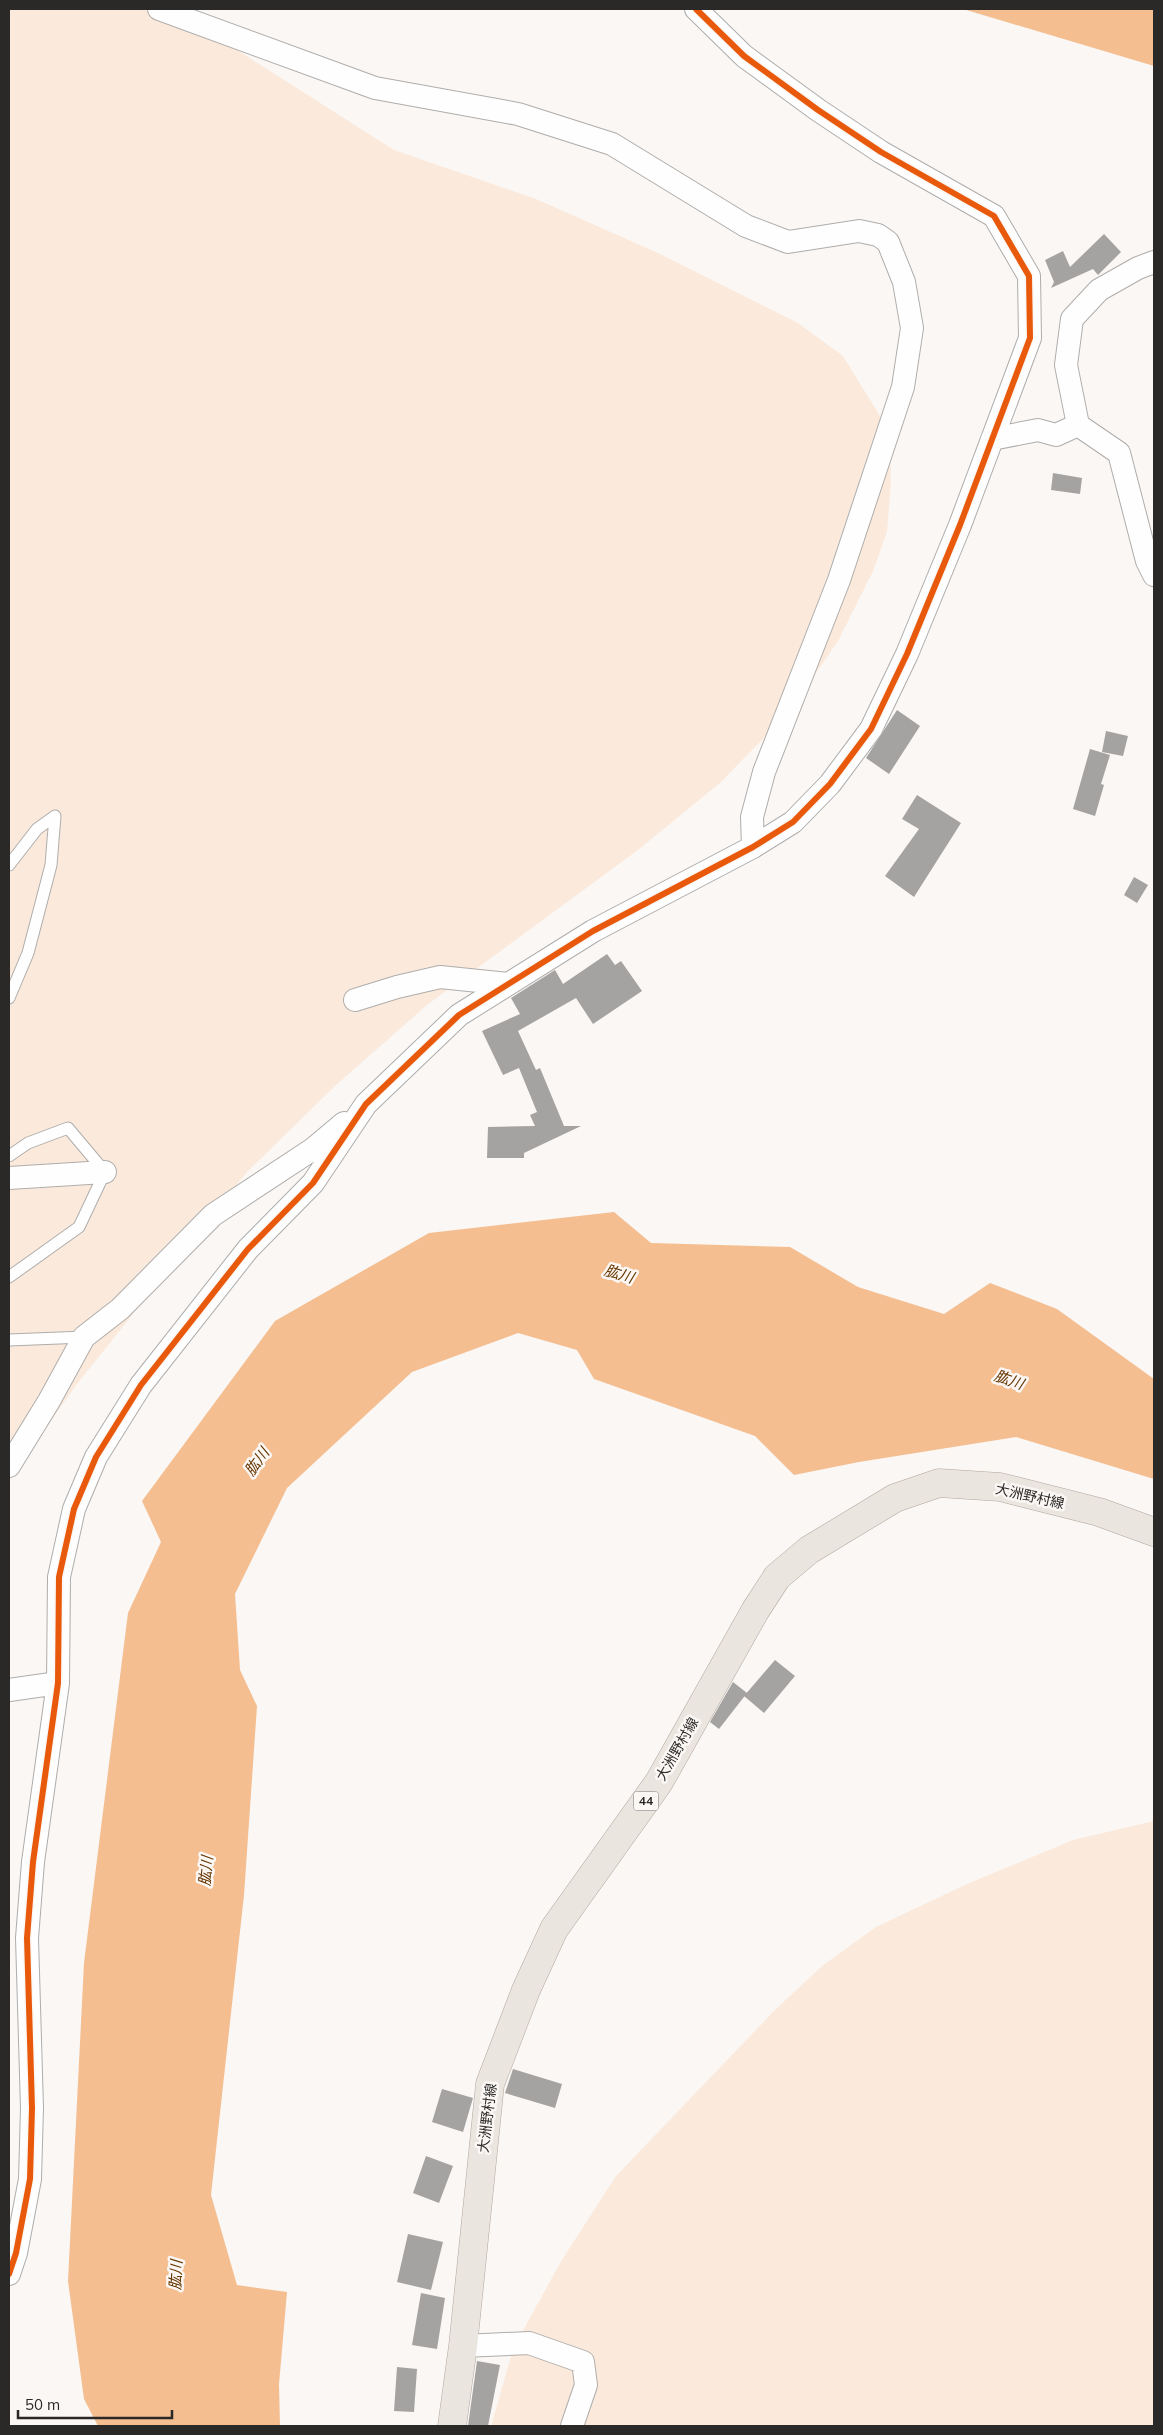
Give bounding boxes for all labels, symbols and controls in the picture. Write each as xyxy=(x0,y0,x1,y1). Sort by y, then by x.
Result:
water label: 肱川 xyxy=(602,1260,638,1288)
water label: 肱川 xyxy=(992,1366,1028,1394)
water label: 肱川 xyxy=(240,1442,274,1479)
street label: 大洲野村線 xyxy=(994,1479,1066,1513)
street label: 大洲野村線 xyxy=(652,1714,702,1784)
road number: 44 xyxy=(634,1792,658,1810)
water label: 肱川 xyxy=(194,1853,217,1887)
street label: 大洲野村線 xyxy=(474,2082,500,2154)
water label: 肱川 xyxy=(165,2258,186,2290)
scale bar xyxy=(18,2388,171,2420)
text: 50 m xyxy=(25,2395,60,2414)

